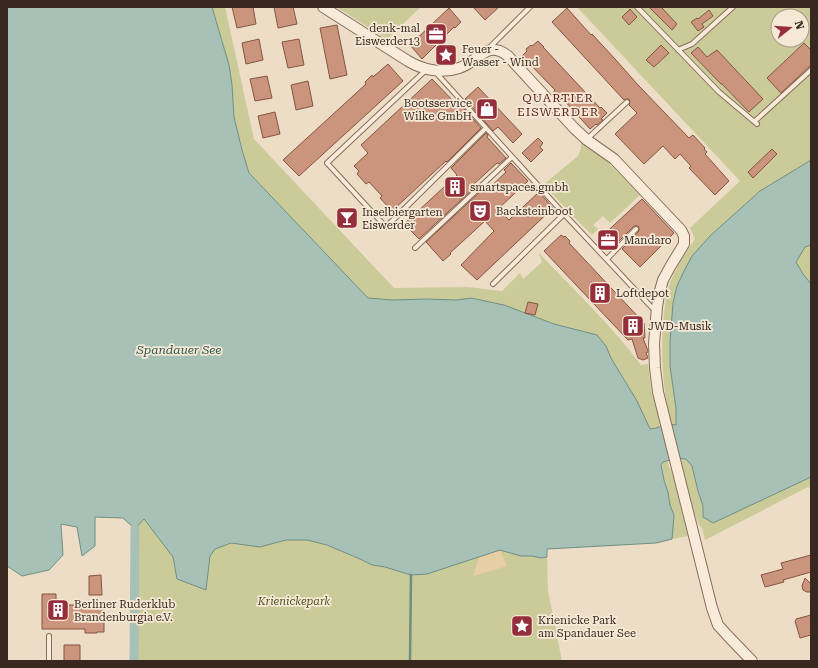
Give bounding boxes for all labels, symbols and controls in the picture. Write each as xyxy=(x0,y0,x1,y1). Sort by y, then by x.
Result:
north arrow xyxy=(770,8,810,48)
text: N xyxy=(792,19,807,32)
office icon: denk-mal Eiswerder13 xyxy=(423,21,449,47)
place label: denk-mal Eiswerder13 xyxy=(355,22,421,48)
place icon: Feuer - Wasser - Wind xyxy=(433,42,459,68)
place label: Feuer - Wasser - Wind xyxy=(462,43,539,69)
district label: QUARTIER EISWERDER xyxy=(517,91,599,119)
shop icon: Bootsservice Wilke GmbH xyxy=(474,96,500,122)
place label: Bootsservice Wilke GmbH xyxy=(404,97,472,123)
building icon: smartspaces.gmbh xyxy=(442,174,468,200)
place label: smartspaces.gmbh xyxy=(470,181,569,194)
theatre icon: Backsteinboot xyxy=(467,198,493,224)
bar icon: Inselbiergarten Eiswerder xyxy=(334,205,360,231)
place label: Backsteinboot xyxy=(496,205,573,218)
place label: Inselbiergarten Eiswerder xyxy=(362,206,443,232)
office icon: Mandaro xyxy=(595,227,621,253)
place label: Mandaro xyxy=(624,234,672,247)
building icon: Loftdepot xyxy=(587,280,613,306)
place label: Loftdepot xyxy=(616,287,669,300)
building icon: JWD-Musik xyxy=(620,313,646,339)
place label: JWD-Musik xyxy=(648,320,712,333)
water label: Spandauer See xyxy=(136,343,221,357)
park label: Krienickepark xyxy=(257,595,330,608)
building icon: Berliner Ruderklub Brandenburgia e.V. xyxy=(45,597,71,623)
place label: Berliner Ruderklub Brandenburgia e.V. xyxy=(74,598,175,624)
place icon: Krienicke Park am Spandauer See xyxy=(509,613,535,639)
place label: Krienicke Park am Spandauer See xyxy=(538,614,636,640)

